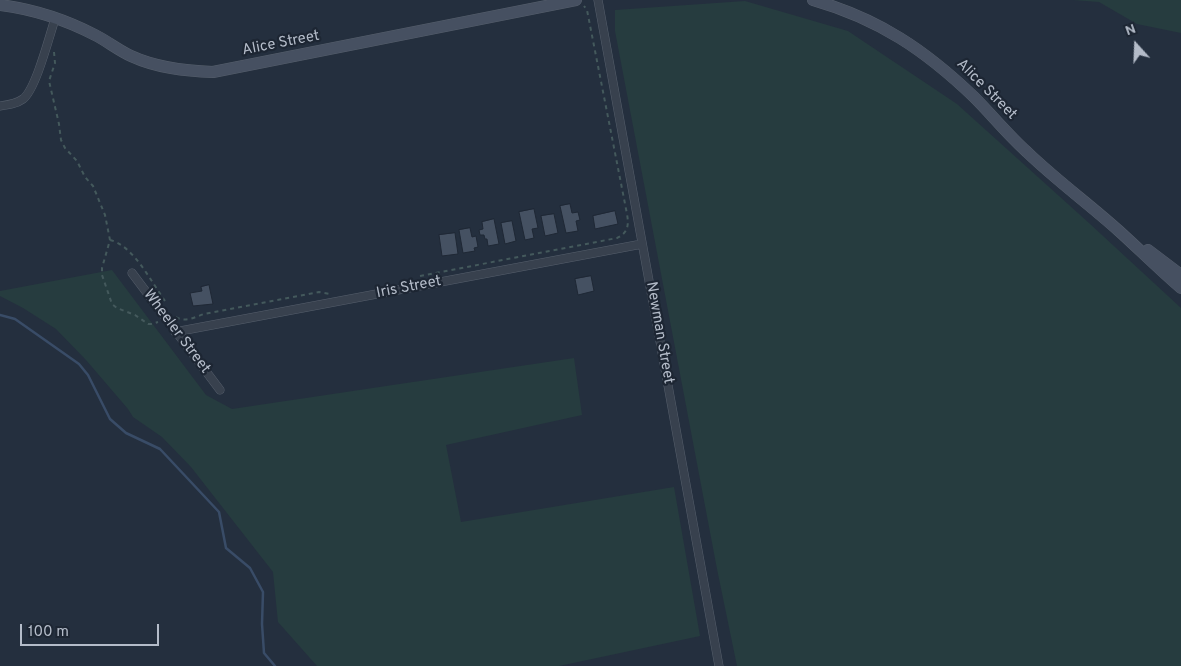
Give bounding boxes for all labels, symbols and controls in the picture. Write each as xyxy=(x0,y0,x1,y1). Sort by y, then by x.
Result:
north arrow xyxy=(1111,20,1161,70)
text: N xyxy=(1123,21,1138,40)
street label: Alice Street xyxy=(241,28,321,60)
street label: Alice Street xyxy=(952,56,1020,124)
street label: Iris Street xyxy=(375,273,443,303)
street label: Newman Street xyxy=(641,281,677,385)
street label: Wheeler Street xyxy=(139,286,213,378)
scale bar xyxy=(22,614,161,646)
text: 100 m xyxy=(28,623,69,642)

